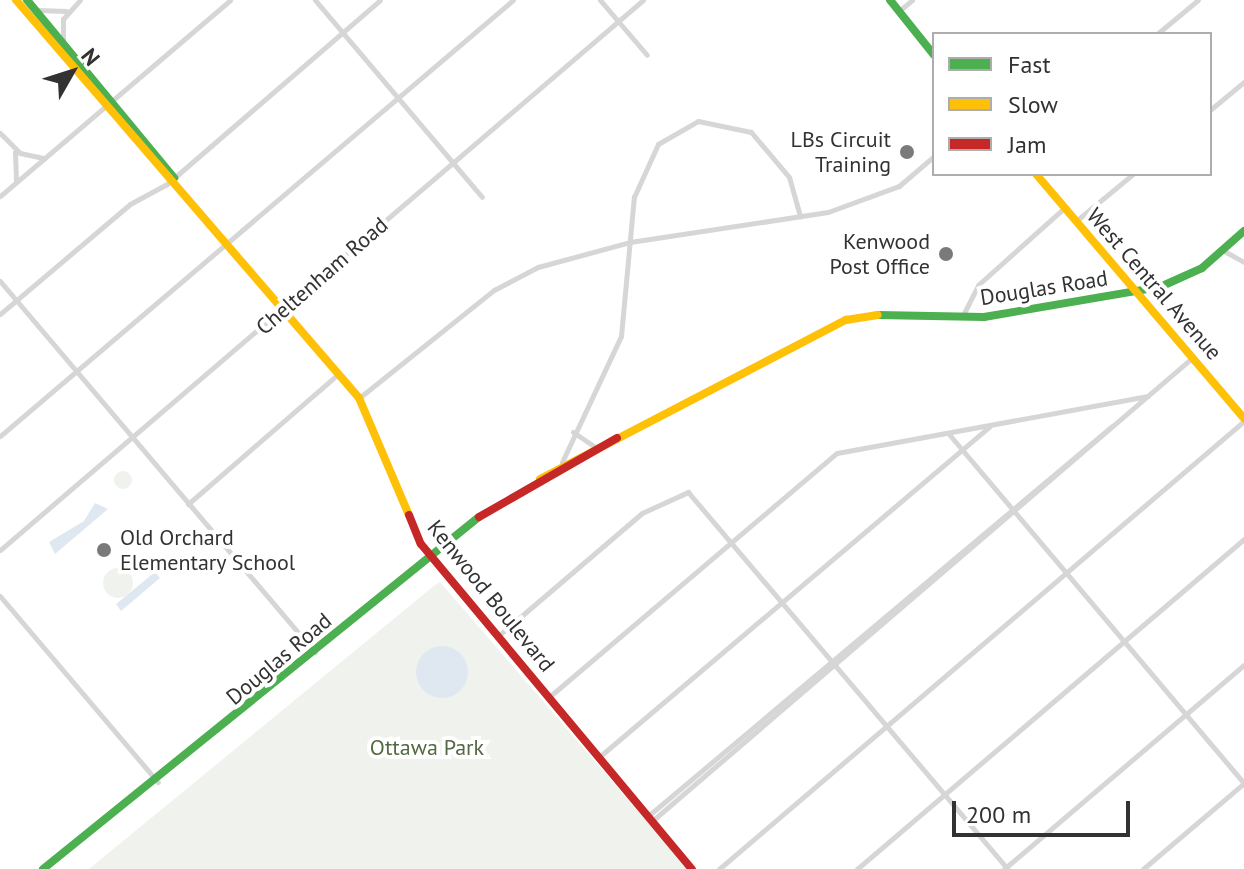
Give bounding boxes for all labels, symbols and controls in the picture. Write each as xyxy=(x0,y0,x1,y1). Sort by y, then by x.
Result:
north arrow xyxy=(32,32,112,112)
legend xyxy=(932,32,1212,176)
text: N xyxy=(75,42,106,71)
text: Fast xyxy=(1008,49,1051,80)
text: Slow xyxy=(1008,89,1058,120)
place label: LBs Circuit Training xyxy=(791,126,891,178)
text: Jam xyxy=(1008,129,1046,160)
marker: LBs Circuit Training xyxy=(898,143,916,161)
street label: West Central Avenue xyxy=(1081,203,1227,365)
street label: Cheltenham Road xyxy=(251,212,393,340)
place label: Kenwood Post Office xyxy=(830,228,930,280)
marker: Kenwood Post Office xyxy=(937,245,955,263)
street label: Douglas Road xyxy=(978,265,1110,311)
street label: Kenwood Boulevard xyxy=(422,515,560,677)
place label: Old Orchard Elementary School xyxy=(120,524,296,576)
marker: Old Orchard Elementary School xyxy=(95,541,113,559)
street label: Douglas Road xyxy=(221,607,337,711)
park label: Ottawa Park xyxy=(370,735,484,761)
scale bar xyxy=(956,785,1134,835)
text: 200 m xyxy=(966,799,1031,830)

